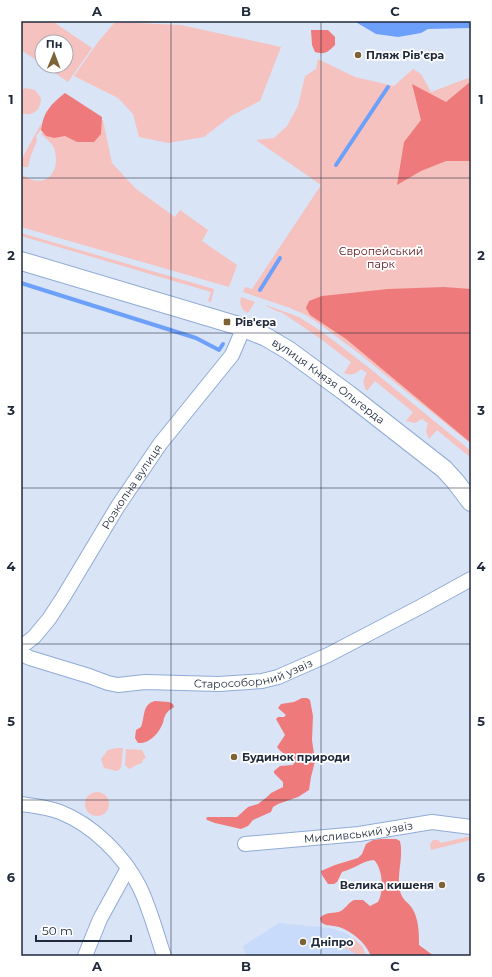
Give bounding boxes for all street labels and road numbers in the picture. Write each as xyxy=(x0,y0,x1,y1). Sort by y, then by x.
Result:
street label: вулиця Князя Ольгерда xyxy=(269,335,388,427)
street label: Розкопна вулиця xyxy=(99,441,165,532)
street label: Старособорний узвіз xyxy=(194,656,315,691)
street label: Мисливський узвіз xyxy=(303,818,414,846)

